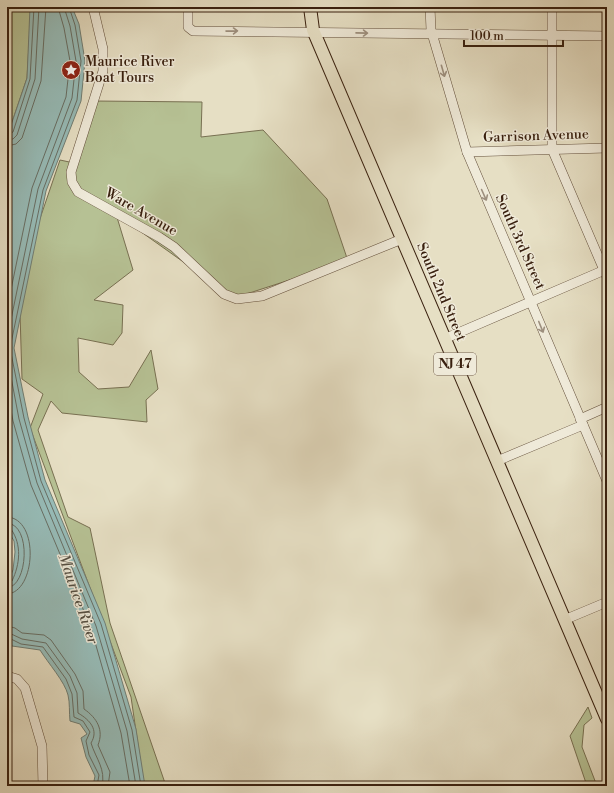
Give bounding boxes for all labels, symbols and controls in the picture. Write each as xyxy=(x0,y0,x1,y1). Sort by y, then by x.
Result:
scale bar xyxy=(464,22,563,48)
one-way arrow xyxy=(225,27,238,35)
one-way arrow xyxy=(355,29,368,37)
text: 100 m xyxy=(470,29,504,44)
place label: Maurice River Boat Tours xyxy=(84,53,175,87)
place icon: Maurice River Boat Tours xyxy=(60,59,82,81)
one-way arrow xyxy=(440,65,447,78)
street label: Garrison Avenue xyxy=(483,125,589,147)
street label: Ware Avenue xyxy=(101,183,181,240)
one-way arrow xyxy=(480,188,488,200)
street label: South 3rd Street xyxy=(491,191,549,293)
street label: South 2nd Street xyxy=(412,240,470,344)
one-way arrow xyxy=(537,321,545,333)
road number: NJ 47 xyxy=(434,353,476,375)
water label: Maurice River xyxy=(54,551,103,647)

